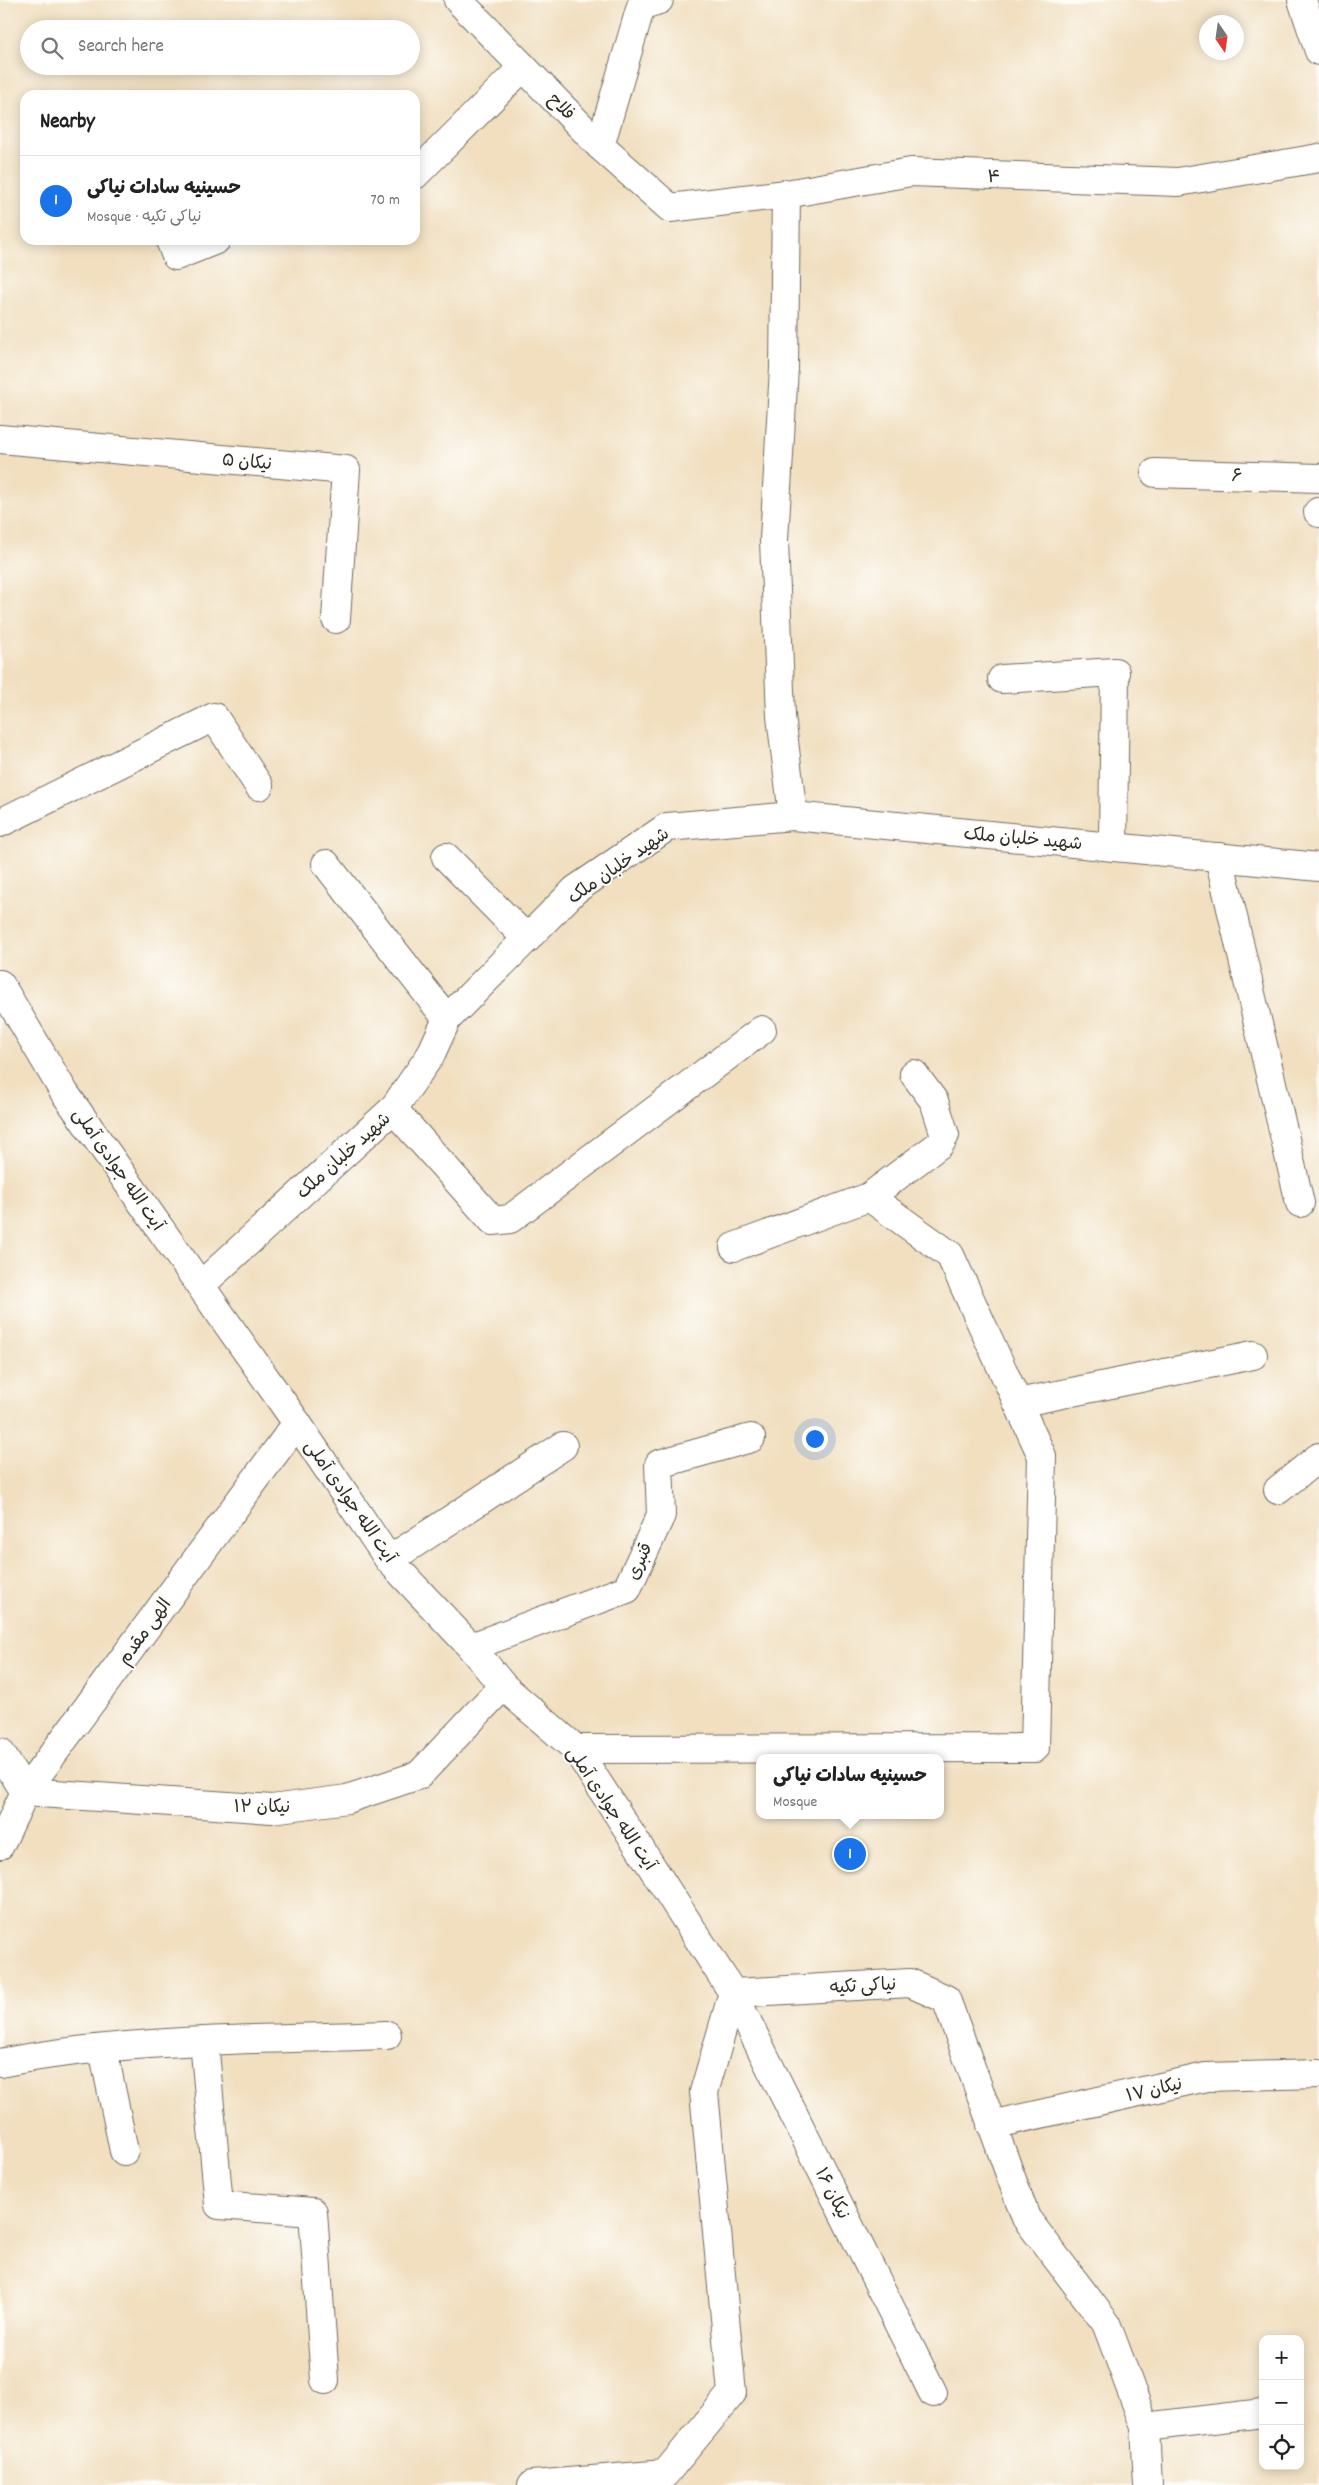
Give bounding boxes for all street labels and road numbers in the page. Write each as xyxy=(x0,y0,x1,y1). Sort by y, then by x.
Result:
street label: فلاح xyxy=(541,88,579,127)
street label: ۴ xyxy=(987,166,1001,191)
street label: نیکان ۵ xyxy=(221,449,273,478)
street label: ۶ xyxy=(1231,465,1243,490)
street label: شهید خلبان ملک xyxy=(564,823,675,911)
street label: شهید خلبان ملک xyxy=(962,823,1083,858)
street label: آیت الله جوادی آملی xyxy=(65,1104,170,1238)
street label: شهید خلبان ملک xyxy=(292,1108,397,1206)
street label: آیت الله جوادی آملی xyxy=(297,1436,402,1570)
street label: قنبری xyxy=(622,1539,661,1585)
street label: الهی مقدم xyxy=(113,1594,179,1671)
street label: آیت الله جوادی آملی xyxy=(559,1742,662,1878)
street label: نیکان ۱۲ xyxy=(234,1796,290,1821)
street label: نیاکی تکیه xyxy=(829,1973,897,2002)
street label: نیکان ۱۷ xyxy=(1124,2073,1185,2110)
street label: نیکان ۱۶ xyxy=(807,2164,854,2224)

